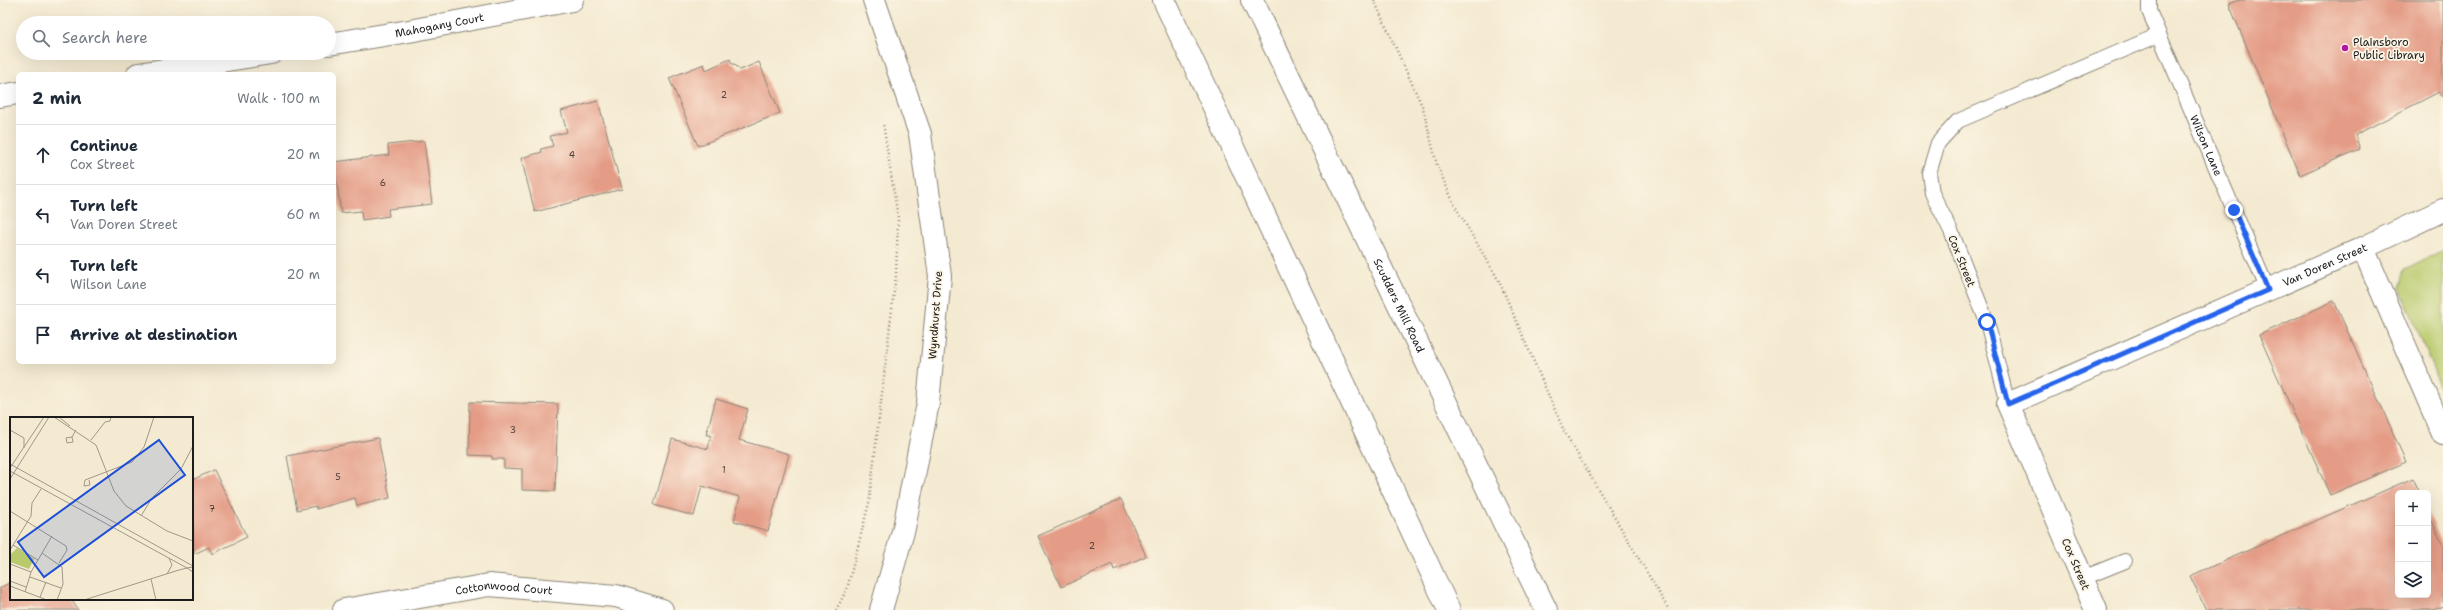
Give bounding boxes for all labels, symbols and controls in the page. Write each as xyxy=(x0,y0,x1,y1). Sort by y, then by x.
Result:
street label: Mahogany Court xyxy=(394,10,485,41)
search box xyxy=(16,16,336,60)
icon: search xyxy=(30,27,52,49)
text: Search here xyxy=(62,28,148,48)
place label: Plainsboro Public Library xyxy=(2353,35,2425,63)
marker: Plainsboro Public Library xyxy=(2340,43,2350,53)
text: 2 min xyxy=(32,87,82,109)
house number: 2 xyxy=(721,89,727,101)
text: Walk · 100 m xyxy=(237,90,320,107)
street label: Wilson Lane xyxy=(2186,113,2225,178)
text: Continue xyxy=(70,136,138,156)
icon: ahead xyxy=(32,144,54,166)
text: 20 m xyxy=(287,146,320,163)
house number: 4 xyxy=(569,149,575,161)
text: Cox Street xyxy=(70,156,135,173)
house number: 6 xyxy=(380,177,386,189)
text: Turn left xyxy=(70,196,138,216)
route end xyxy=(2225,201,2243,219)
icon: left xyxy=(32,204,54,226)
text: 60 m xyxy=(287,206,320,223)
text: Van Doren Street xyxy=(70,216,178,233)
street label: Cox Street xyxy=(1944,233,1979,290)
street label: Van Doren Street xyxy=(2280,240,2370,290)
text: Turn left xyxy=(70,256,138,276)
street label: Scudders Mill Road xyxy=(1370,256,1428,355)
icon: left xyxy=(32,264,54,286)
text: 20 m xyxy=(287,266,320,283)
street label: Wyndhurst Drive xyxy=(925,270,946,360)
text: Wilson Lane xyxy=(70,276,147,293)
route start xyxy=(1978,313,1996,331)
icon: arrive xyxy=(32,324,54,346)
text: Arrive at destination xyxy=(70,325,238,345)
inset map xyxy=(10,417,193,600)
house number: 3 xyxy=(510,424,516,436)
house number: 1 xyxy=(722,464,726,476)
house number: 5 xyxy=(335,471,341,483)
map controls xyxy=(2395,490,2431,598)
button: + xyxy=(2395,490,2431,526)
house number: 7 xyxy=(209,503,215,515)
button: − xyxy=(2395,526,2431,562)
street label: Cox Street xyxy=(2058,536,2093,593)
house number: 2 xyxy=(1089,540,1095,552)
button: layers xyxy=(2395,562,2431,598)
street label: Cottonwood Court xyxy=(454,578,553,599)

